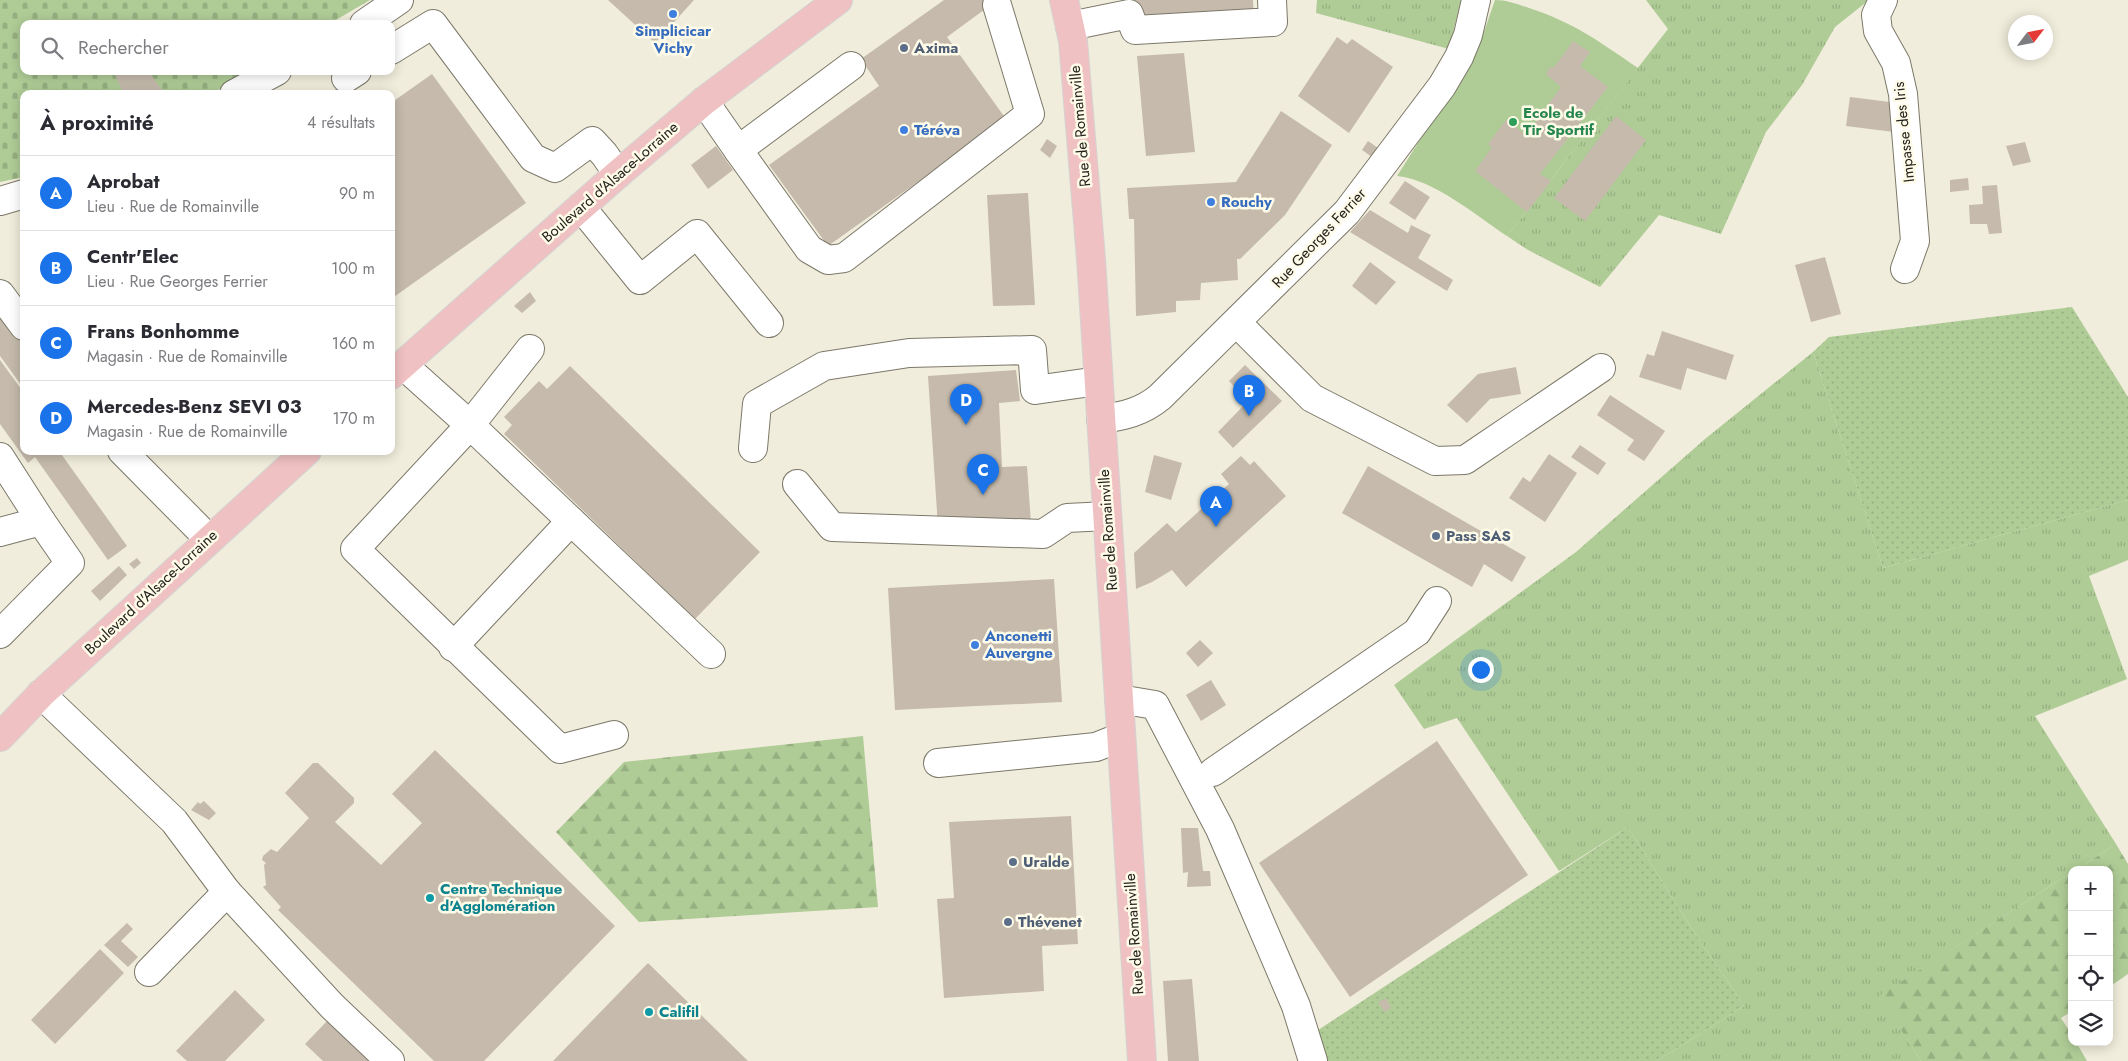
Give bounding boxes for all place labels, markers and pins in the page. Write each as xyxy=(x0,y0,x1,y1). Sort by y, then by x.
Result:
marker: Simplicicar Vichy xyxy=(667,8,679,20)
place label: Simplicicar Vichy xyxy=(635,20,712,59)
place label: Axima xyxy=(913,37,958,59)
marker: Axima xyxy=(898,42,910,54)
place label: Ecole de Tir Sportif xyxy=(1523,102,1595,141)
marker: Ecole de Tir Sportif xyxy=(1507,116,1519,128)
place label: Téréva xyxy=(914,119,960,141)
marker: Téréva xyxy=(898,124,910,136)
place label: Rouchy xyxy=(1221,191,1272,213)
marker: Rouchy xyxy=(1205,196,1217,208)
pin: B xyxy=(1233,375,1265,416)
pin: D xyxy=(950,384,982,425)
pin: C xyxy=(967,454,999,495)
pin: A xyxy=(1200,486,1232,527)
place label: Pass SAS xyxy=(1446,525,1511,547)
marker: Pass SAS xyxy=(1430,530,1442,542)
place label: Anconetti Auvergne xyxy=(984,625,1053,664)
marker: Anconetti Auvergne xyxy=(969,639,981,651)
place label: Uralde xyxy=(1023,851,1070,873)
marker: Uralde xyxy=(1007,856,1019,868)
place label: Centre Technique d'Agglomération xyxy=(440,878,563,917)
marker: Centre Technique d'Agglomération xyxy=(424,892,436,904)
place label: Thévenet xyxy=(1018,911,1082,933)
marker: Thévenet xyxy=(1002,916,1014,928)
place label: Califil xyxy=(659,1001,699,1023)
marker: Califil xyxy=(643,1006,655,1018)

